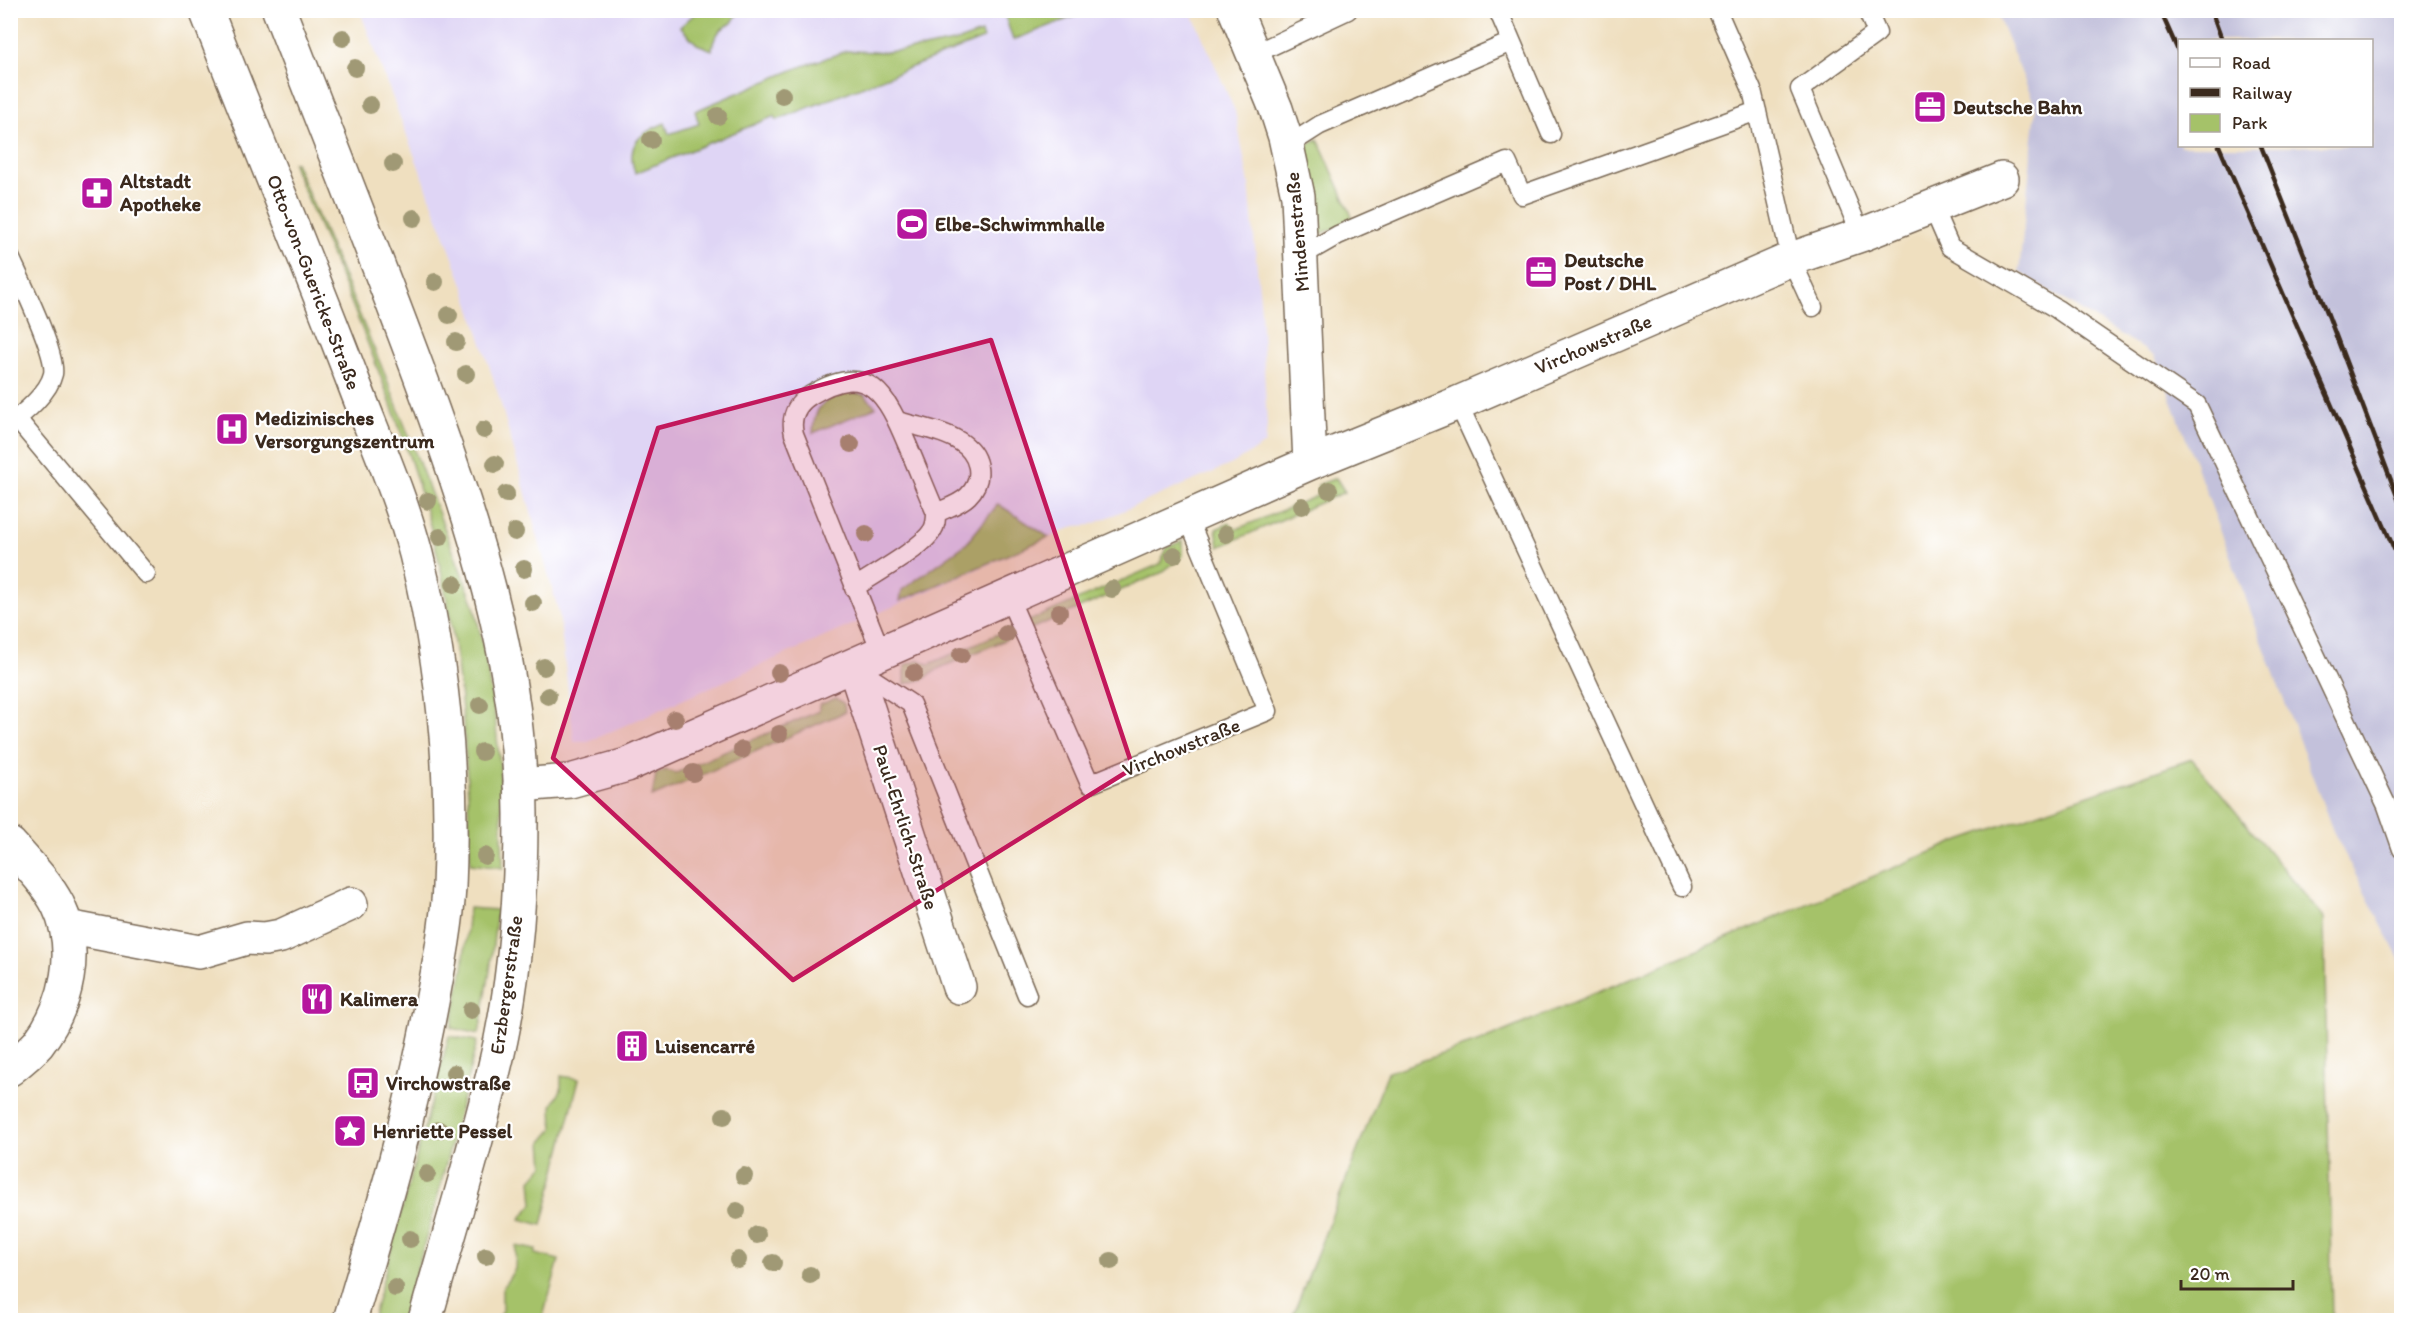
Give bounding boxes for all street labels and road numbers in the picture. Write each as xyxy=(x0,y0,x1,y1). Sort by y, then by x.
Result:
street label: Otto-von-Guericke-Straße xyxy=(262,171,366,393)
street label: Mindenstraße xyxy=(1280,171,1314,293)
street label: Virchowstraße xyxy=(1531,309,1655,379)
street label: Virchowstraße xyxy=(1119,712,1243,782)
street label: Paul-Ehrlich-Straße xyxy=(868,741,944,913)
street label: Erzbergerstraße xyxy=(484,914,528,1056)

